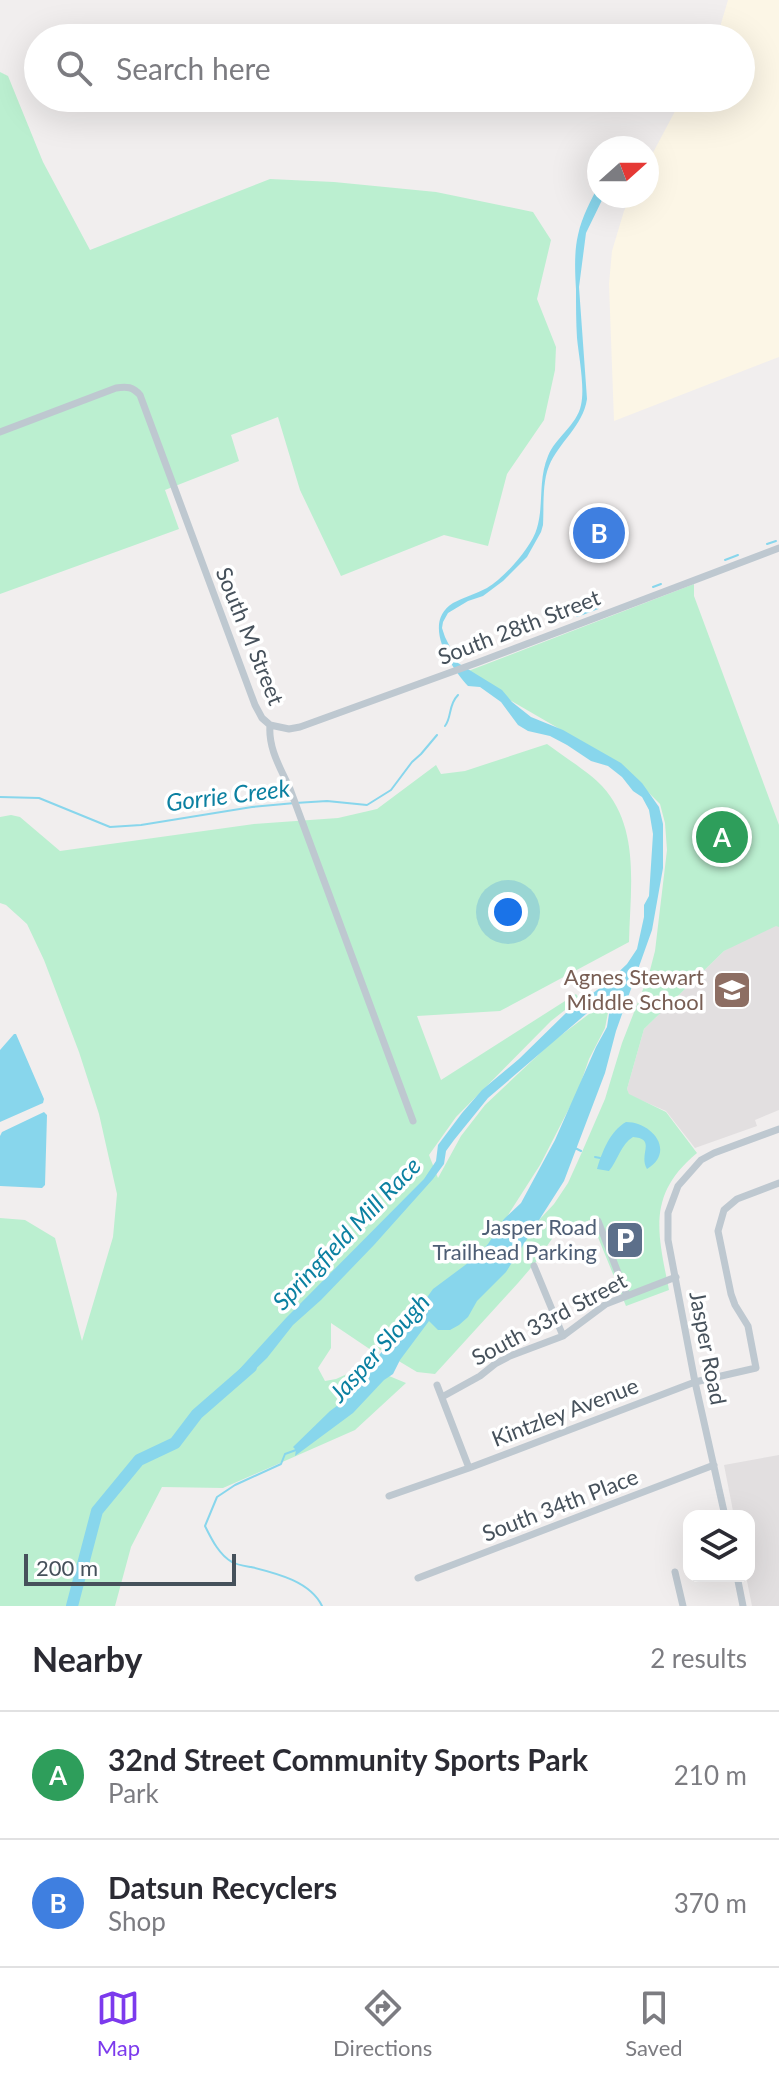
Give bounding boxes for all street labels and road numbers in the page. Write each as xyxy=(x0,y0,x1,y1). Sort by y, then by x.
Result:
street label: South M Street xyxy=(211,563,290,709)
street label: South 28th Street xyxy=(434,583,604,670)
street label: South 33rd Street xyxy=(467,1266,631,1371)
street label: Jasper Road xyxy=(684,1289,733,1407)
street label: Kintzley Avenue xyxy=(488,1371,642,1452)
street label: South 34th Place xyxy=(478,1462,642,1547)

